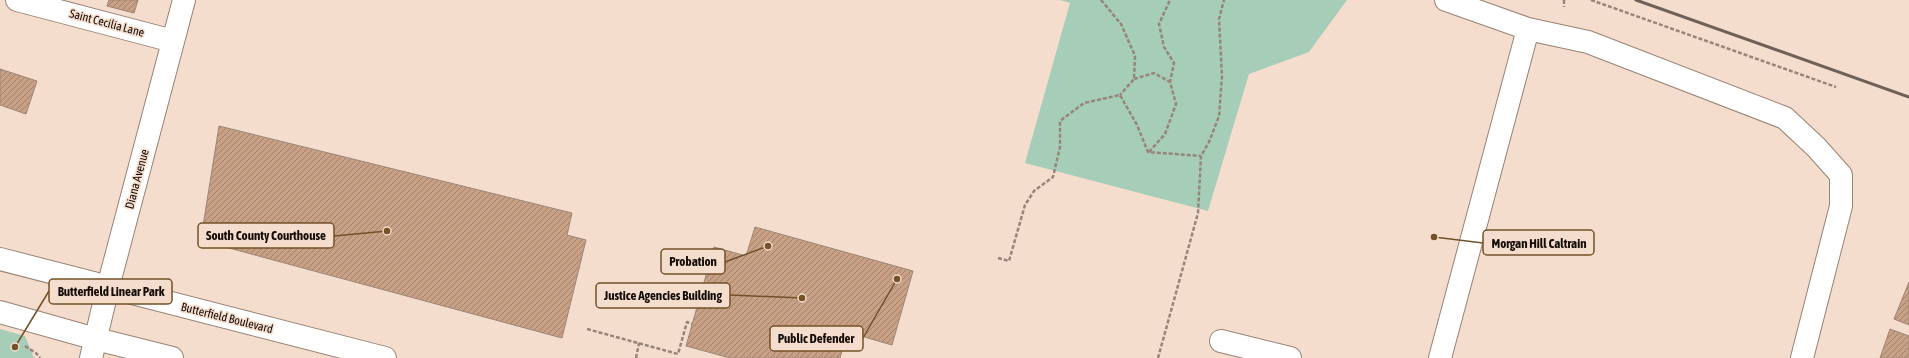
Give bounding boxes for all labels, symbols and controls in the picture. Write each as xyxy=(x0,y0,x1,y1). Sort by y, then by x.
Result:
street label: Saint Cecilia Lane xyxy=(68,6,146,40)
street label: Diana Avenue xyxy=(122,148,152,210)
callout: South County Courthouse xyxy=(198,223,334,248)
text: South County Courthouse xyxy=(206,228,326,243)
callout: Morgan Hill Caltrain xyxy=(1483,230,1594,255)
text: Morgan Hill Caltrain xyxy=(1492,236,1586,251)
callout: Probation xyxy=(661,249,725,274)
text: Probation xyxy=(669,254,717,269)
callout: Butterfield Linear Park xyxy=(49,279,172,304)
callout: Justice Agencies Building xyxy=(596,283,730,308)
text: Butterfield Linear Park xyxy=(58,284,165,299)
text: Justice Agencies Building xyxy=(603,288,722,303)
street label: Butterfield Boulevard xyxy=(180,300,274,336)
callout: Public Defender xyxy=(770,326,863,351)
text: Public Defender xyxy=(778,331,856,346)

